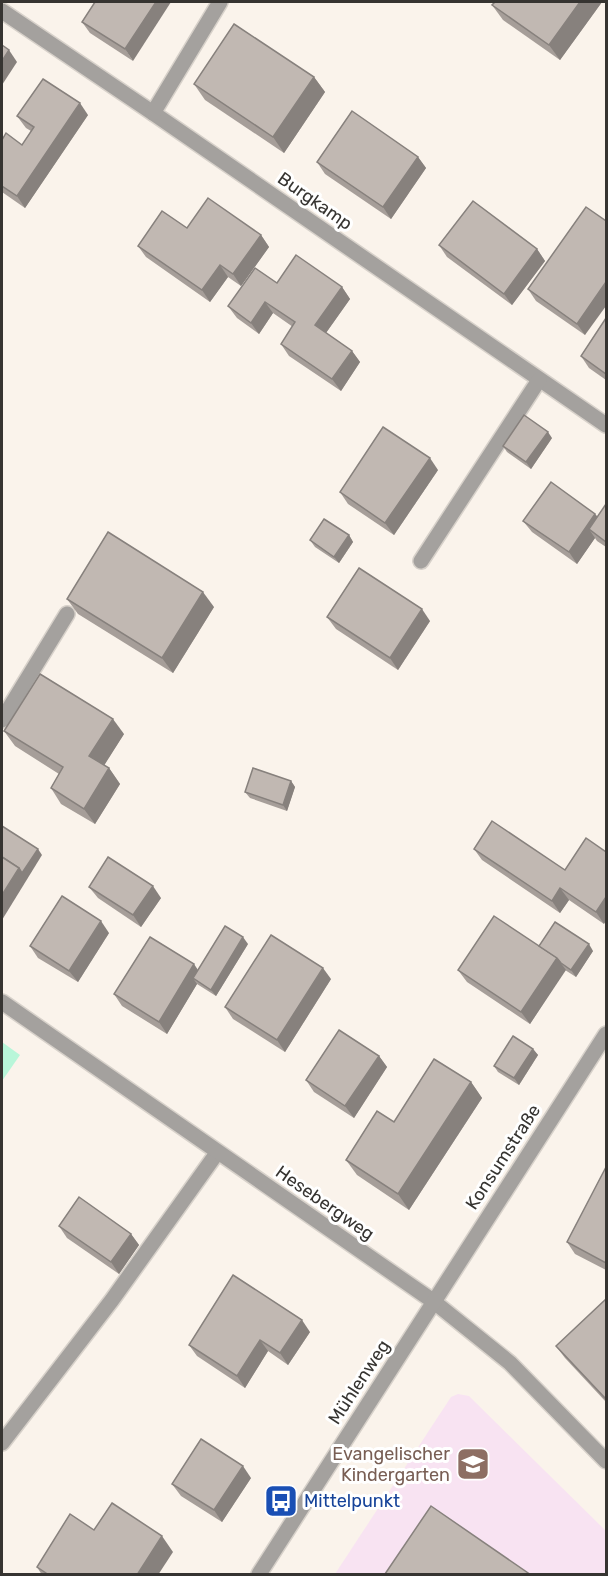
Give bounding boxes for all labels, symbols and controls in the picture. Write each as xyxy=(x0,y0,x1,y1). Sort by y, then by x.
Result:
street label: Burgkamp xyxy=(273,167,357,235)
street label: Konsumstraße xyxy=(461,1100,545,1214)
street label: Hesebergweg xyxy=(271,1161,379,1245)
street label: Mühlenweg xyxy=(324,1336,394,1428)
place label: Evangelischer Kindergarten xyxy=(332,1443,450,1486)
school or university icon: Evangelischer Kindergarten xyxy=(455,1446,491,1482)
bus stop icon: Mittelpunkt xyxy=(263,1483,299,1519)
place label: Mittelpunkt xyxy=(304,1490,400,1512)

